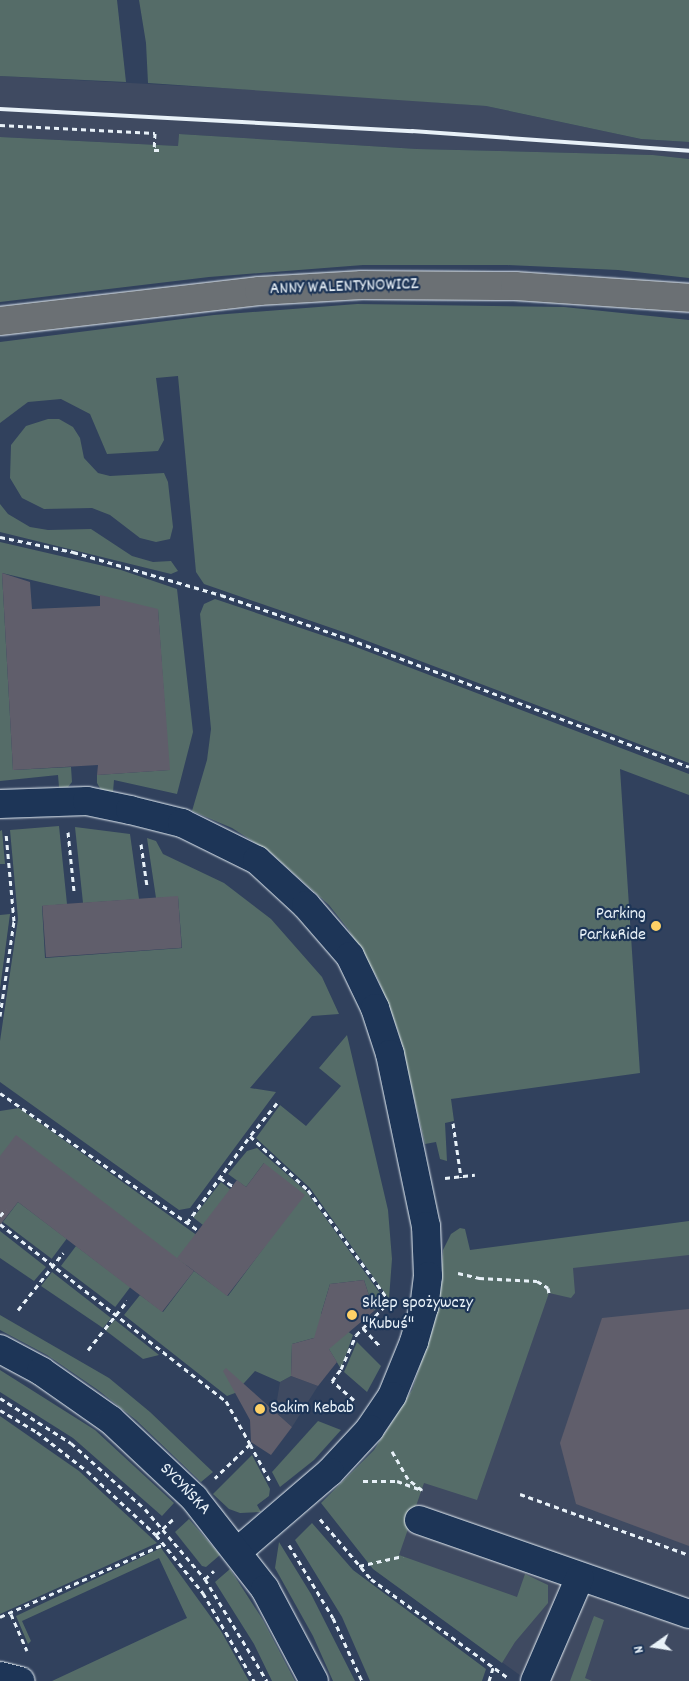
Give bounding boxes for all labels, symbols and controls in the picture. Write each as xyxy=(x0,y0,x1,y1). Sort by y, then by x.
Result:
street label: ANNY WALENTYNOWICZ xyxy=(269,275,419,301)
place label: Parking Park&Ride xyxy=(579,905,646,948)
marker: Parking Park&Ride xyxy=(650,920,662,932)
place label: Sklep spożywczy "Kubuś" xyxy=(362,1294,473,1336)
marker: Sklep spożywczy "Kubuś" xyxy=(346,1309,358,1321)
place label: Sakim Kebab xyxy=(270,1398,354,1420)
marker: Sakim Kebab xyxy=(254,1403,266,1415)
street label: SYCYŃSKA xyxy=(154,1459,214,1521)
north arrow xyxy=(629,1621,679,1671)
text: N xyxy=(629,1644,650,1655)

